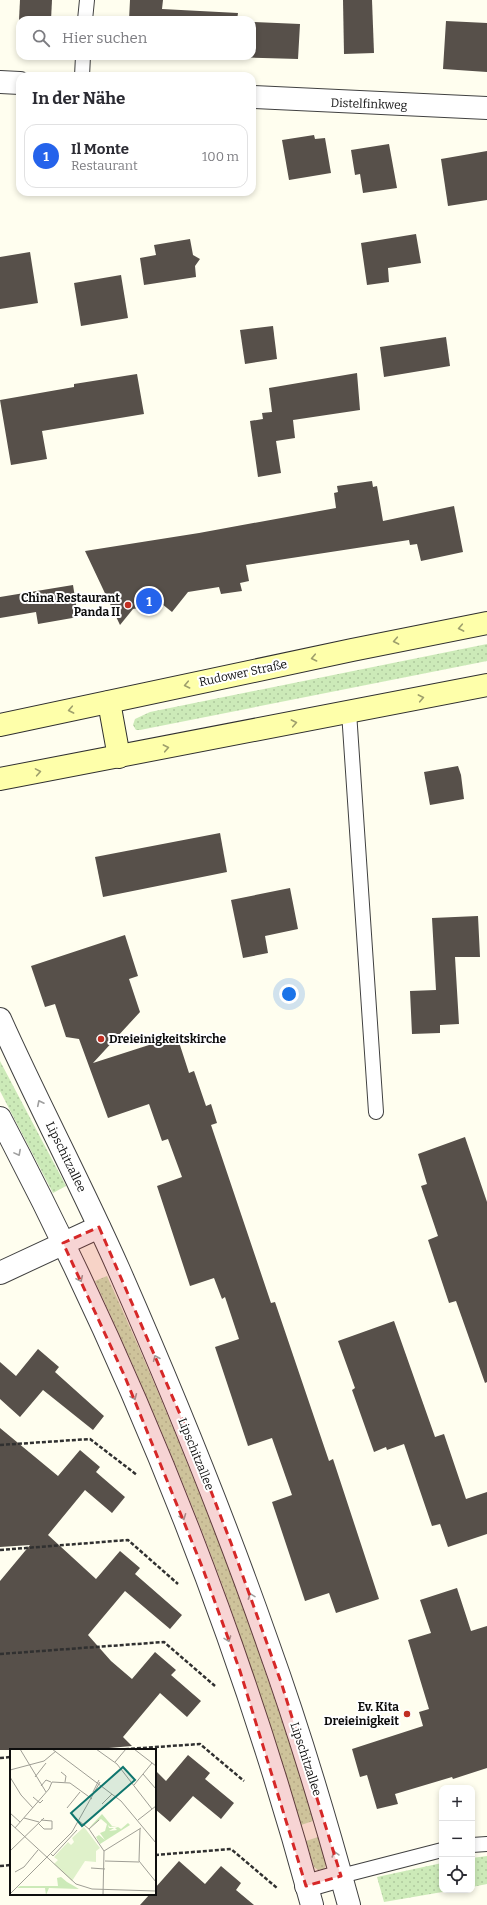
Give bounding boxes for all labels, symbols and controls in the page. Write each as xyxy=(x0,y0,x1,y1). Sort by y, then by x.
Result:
search box xyxy=(16,16,256,60)
icon: search xyxy=(30,27,52,49)
text: Hier suchen xyxy=(62,29,147,47)
text: In der Nähe xyxy=(32,88,125,109)
street label: Distelfinkweg xyxy=(330,96,408,112)
text: Il Monte xyxy=(71,140,129,158)
text: 1 xyxy=(43,149,49,164)
text: 100 m xyxy=(202,149,239,164)
text: Restaurant xyxy=(71,158,138,173)
pin: 1 xyxy=(136,586,162,616)
place label: China Restaurant Panda II xyxy=(21,591,120,619)
marker: China Restaurant Panda II xyxy=(123,600,133,610)
one-way arrow xyxy=(458,624,464,632)
one-way arrow xyxy=(393,636,399,645)
one-way arrow xyxy=(311,654,317,662)
street label: Rudower Straße xyxy=(198,657,288,689)
one-way arrow xyxy=(183,681,190,689)
one-way arrow xyxy=(418,695,424,703)
one-way arrow xyxy=(68,705,74,713)
one-way arrow xyxy=(291,719,297,728)
one-way arrow xyxy=(163,744,169,753)
one-way arrow xyxy=(35,768,41,777)
your location xyxy=(279,984,299,1004)
place label: Dreieinigkeitskirche xyxy=(109,1032,227,1046)
marker: Dreieinigkeitskirche xyxy=(96,1034,106,1044)
one-way arrow xyxy=(37,1100,45,1108)
street label: Lipschitzallee xyxy=(43,1120,89,1194)
one-way arrow xyxy=(13,1149,21,1156)
one-way arrow xyxy=(75,1274,83,1282)
one-way arrow xyxy=(153,1354,161,1361)
one-way arrow xyxy=(129,1394,137,1401)
street label: Lipschitzallee xyxy=(175,1416,217,1492)
one-way arrow xyxy=(178,1514,186,1521)
one-way arrow xyxy=(247,1592,255,1599)
one-way arrow xyxy=(224,1636,232,1643)
place label: Ev. Kita Dreieinigkeit xyxy=(324,1700,399,1728)
marker: Ev. Kita Dreieinigkeit xyxy=(402,1709,412,1719)
street label: Lipschitzallee xyxy=(288,1720,324,1798)
inset map xyxy=(10,1749,156,1895)
map controls xyxy=(439,1785,475,1893)
button: + xyxy=(439,1785,475,1821)
button: − xyxy=(439,1821,475,1857)
one-way arrow xyxy=(331,1851,340,1858)
button: locate xyxy=(439,1857,475,1893)

